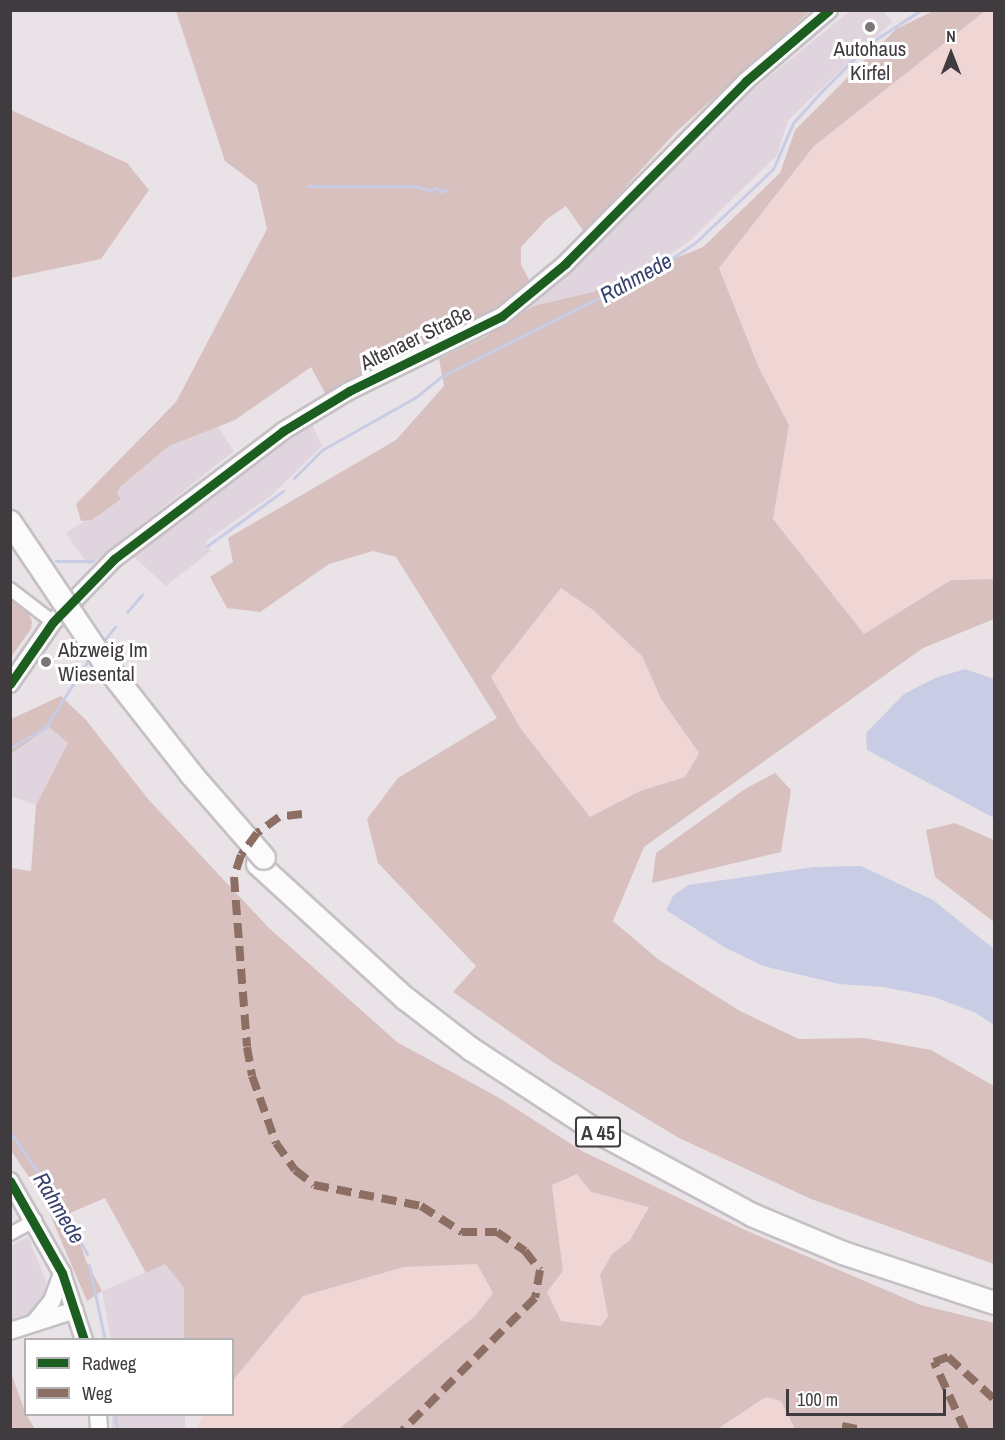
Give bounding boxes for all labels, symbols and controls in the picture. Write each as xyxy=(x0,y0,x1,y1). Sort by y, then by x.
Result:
marker: Autohaus Kirfel xyxy=(863,20,877,34)
north arrow xyxy=(921,24,981,84)
text: N xyxy=(946,25,956,47)
place label: Autohaus Kirfel xyxy=(834,36,906,86)
water label: Rahmede xyxy=(595,247,677,309)
street label: Altenaer Straße xyxy=(356,300,476,376)
place label: Abzweig Im Wiesental xyxy=(58,637,148,687)
marker: Abzweig Im Wiesental xyxy=(39,655,53,669)
road number: A 45 xyxy=(574,1115,622,1149)
water label: Rahmede xyxy=(28,1168,90,1248)
legend xyxy=(24,1338,234,1416)
text: Radweg xyxy=(82,1351,136,1376)
scale bar xyxy=(789,1377,950,1415)
text: Weg xyxy=(82,1381,112,1406)
text: 100 m xyxy=(797,1387,838,1412)

